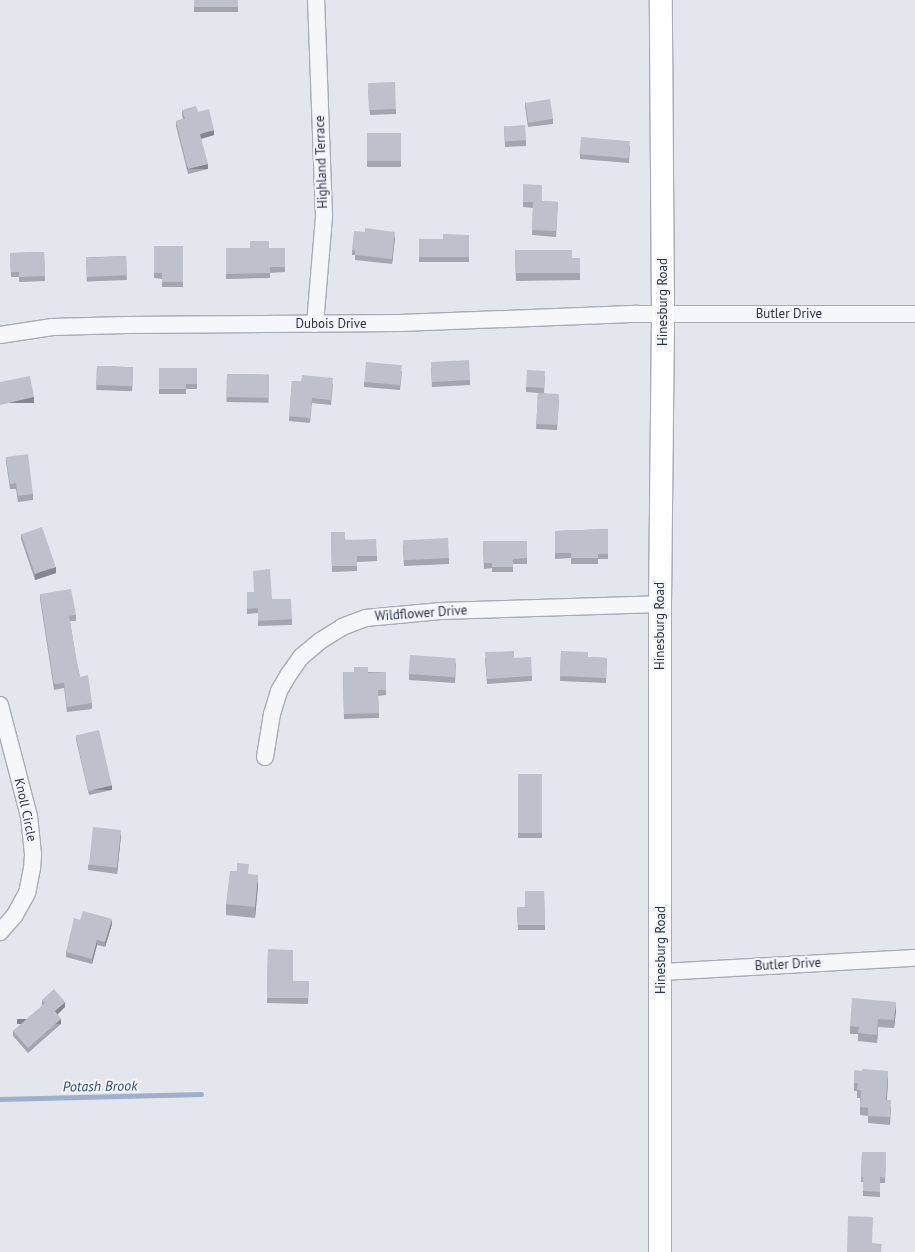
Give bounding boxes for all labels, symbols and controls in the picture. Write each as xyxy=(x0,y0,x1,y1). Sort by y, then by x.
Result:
street label: Highland Terrace xyxy=(313,115,331,209)
street label: Hinesburg Road xyxy=(655,258,671,346)
street label: Butler Drive xyxy=(756,306,822,322)
street label: Dubois Drive xyxy=(295,316,367,332)
street label: Hinesburg Road xyxy=(652,582,668,670)
street label: Wildflower Drive xyxy=(374,603,468,625)
street label: Knoll Circle xyxy=(11,777,39,843)
street label: Hinesburg Road xyxy=(653,906,669,994)
street label: Butler Drive xyxy=(754,955,822,975)
water label: Potash Brook xyxy=(62,1077,138,1095)

